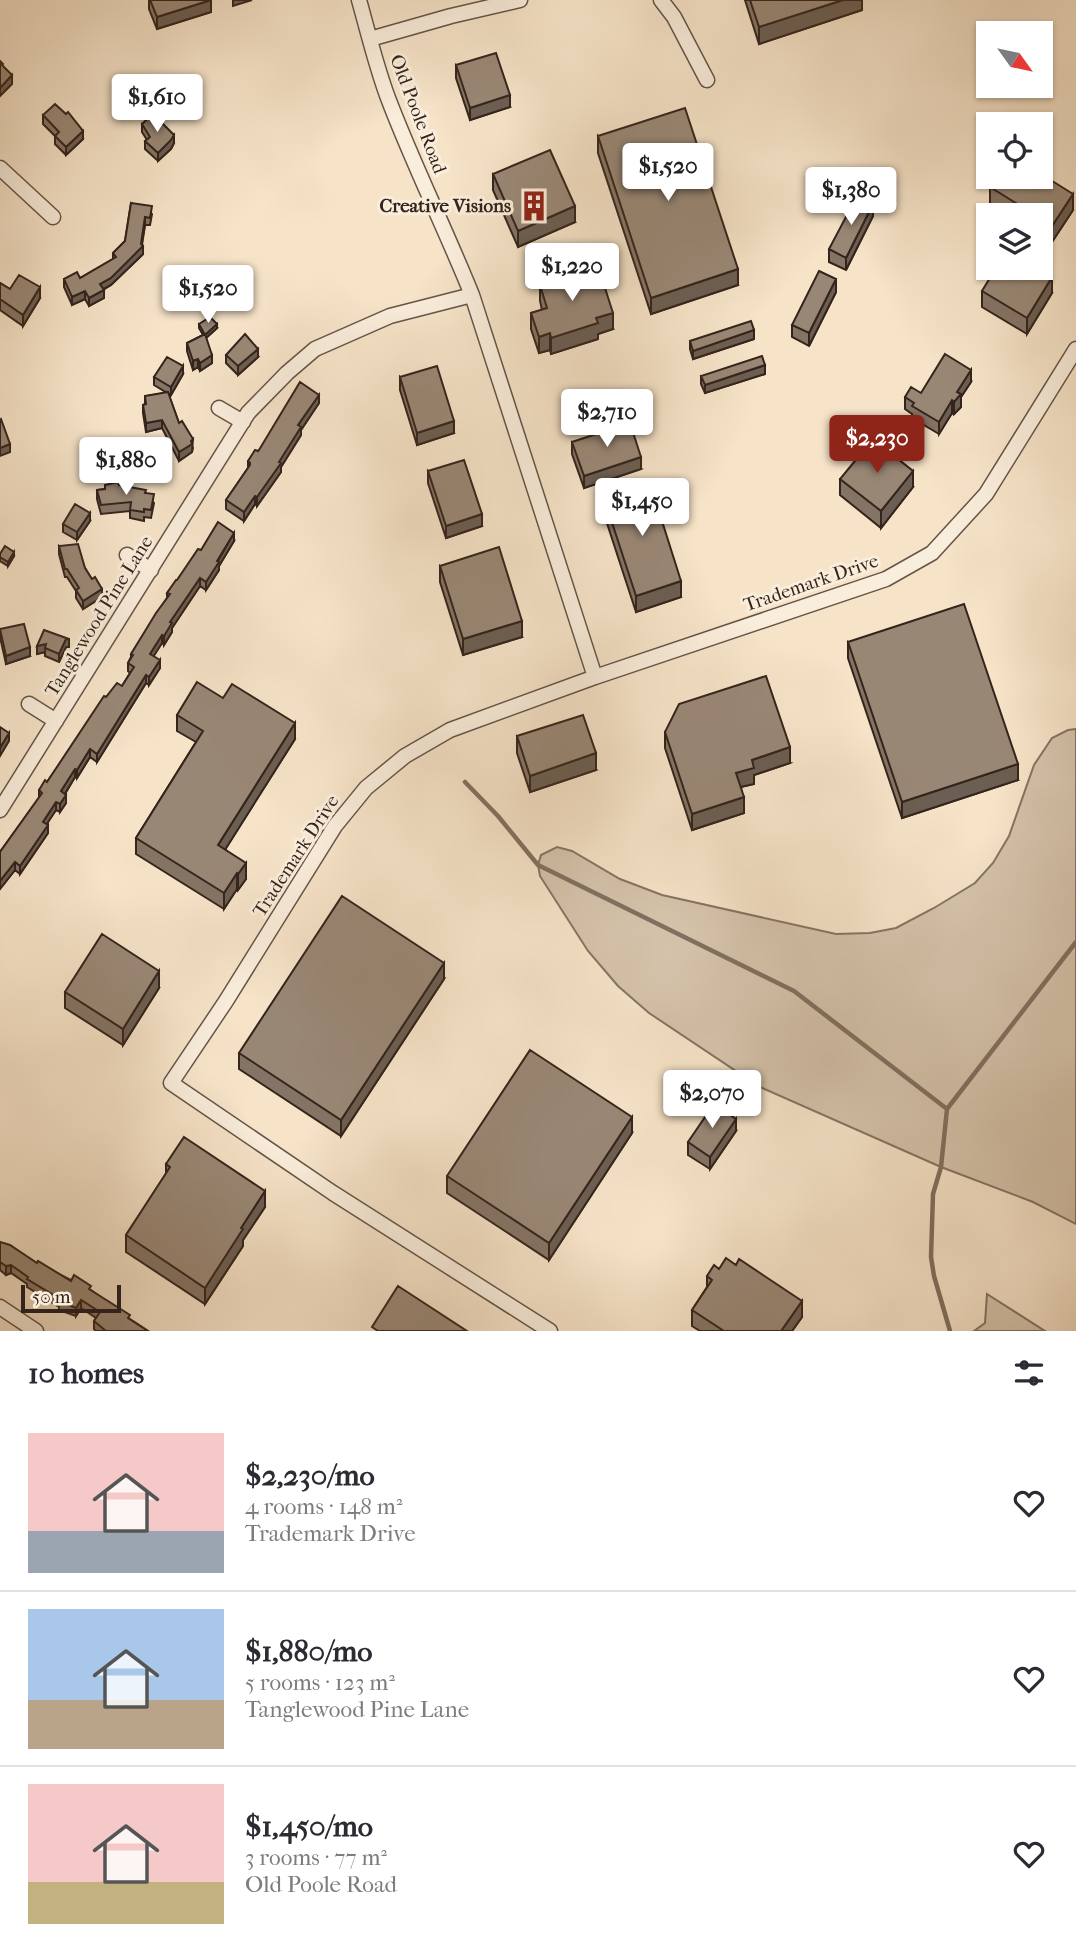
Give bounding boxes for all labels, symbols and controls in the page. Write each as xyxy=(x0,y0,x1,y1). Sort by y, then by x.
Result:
north arrow xyxy=(976,21,1054,98)
map controls xyxy=(976,21,1053,280)
street label: Old Poole Road xyxy=(385,51,451,177)
pin: $1,610 xyxy=(100,74,214,134)
text: $1,610 xyxy=(128,83,186,110)
button: locate xyxy=(976,112,1053,189)
pin: $1,520 xyxy=(611,144,725,203)
text: $1,520 xyxy=(638,152,698,179)
pin: $1,380 xyxy=(794,168,908,227)
text: $1,380 xyxy=(821,176,881,203)
building icon: Creative Visions xyxy=(517,189,551,223)
place label: Creative Visions xyxy=(379,195,511,217)
button: layers xyxy=(976,203,1053,280)
pin: $1,220 xyxy=(515,244,629,303)
text: $1,220 xyxy=(541,252,603,279)
pin: $1,520 xyxy=(151,266,265,325)
text: $1,520 xyxy=(178,274,238,301)
pin: $2,710 xyxy=(550,390,664,449)
text: $2,710 xyxy=(577,398,637,425)
pin: $2,230 xyxy=(820,416,934,475)
text: $2,230 xyxy=(845,424,909,451)
pin: $1,880 xyxy=(69,438,183,497)
text: $1,880 xyxy=(95,446,157,473)
pin: $1,450 xyxy=(585,478,699,538)
text: $1,450 xyxy=(611,487,673,514)
street label: Tanglewood Pine Lane xyxy=(41,532,157,700)
street label: Trademark Drive xyxy=(741,550,881,616)
street label: Trademark Drive xyxy=(248,791,344,921)
pin: $2,070 xyxy=(655,1070,769,1130)
text: $2,070 xyxy=(679,1079,745,1106)
scale bar xyxy=(21,1282,121,1314)
text: 50 m xyxy=(32,1286,71,1308)
icon: filters xyxy=(1010,1354,1048,1392)
text: 10 homes xyxy=(28,1356,144,1391)
text: $2,230/mo xyxy=(245,1458,375,1493)
icon: home xyxy=(84,1461,168,1545)
icon: heart xyxy=(1010,1484,1048,1522)
text: 4 rooms · 148 m² xyxy=(245,1493,402,1520)
text: Trademark Drive xyxy=(245,1520,416,1547)
text: $1,880/mo xyxy=(245,1634,372,1669)
icon: home xyxy=(84,1637,168,1721)
icon: heart xyxy=(1010,1660,1048,1698)
text: 5 rooms · 123 m² xyxy=(245,1669,395,1696)
text: Tanglewood Pine Lane xyxy=(245,1696,469,1723)
text: $1,450/mo xyxy=(245,1809,373,1844)
icon: home xyxy=(84,1812,168,1896)
icon: heart xyxy=(1010,1835,1048,1873)
text: 3 rooms · 77 m² xyxy=(245,1844,387,1871)
text: Old Poole Road xyxy=(245,1871,397,1898)

